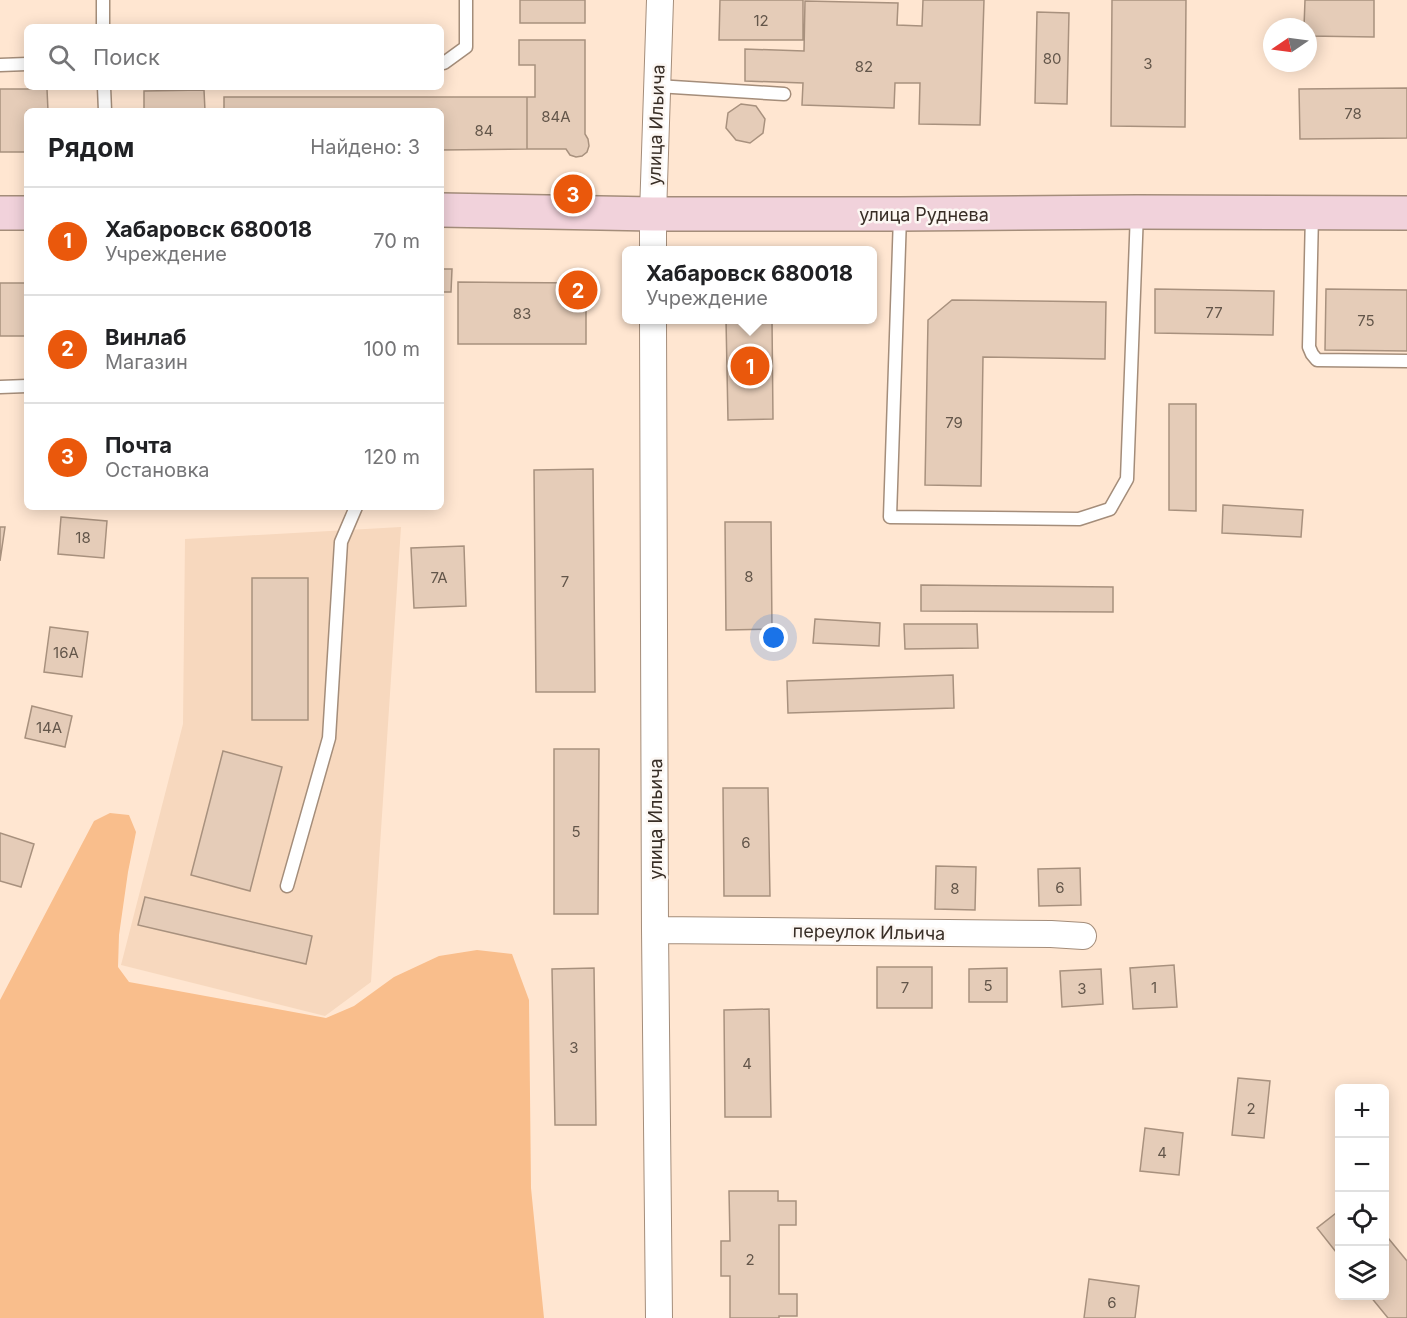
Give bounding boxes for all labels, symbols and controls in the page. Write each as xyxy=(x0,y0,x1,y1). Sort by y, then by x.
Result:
house number: 12 xyxy=(753,11,769,30)
north arrow xyxy=(1263,18,1317,72)
search box xyxy=(24,24,444,90)
icon: search xyxy=(45,41,78,74)
text: Поиск xyxy=(93,44,160,70)
house number: 80 xyxy=(1043,49,1061,68)
house number: 3 xyxy=(1143,54,1153,73)
house number: 82 xyxy=(855,57,873,76)
street label: улица Ильича xyxy=(643,64,669,186)
house number: 78 xyxy=(1344,104,1362,123)
house number: 84А xyxy=(541,107,571,126)
house number: 84 xyxy=(475,121,493,140)
text: Рядом xyxy=(48,132,134,163)
text: Найдено: 3 xyxy=(310,135,420,159)
pin: 3 xyxy=(554,172,592,216)
street label: улица Руднева xyxy=(859,204,989,225)
text: Хабаровск 680018 xyxy=(105,216,312,242)
text: 1 xyxy=(63,229,72,253)
text: 70 m xyxy=(373,229,420,253)
text: Учреждение xyxy=(105,242,227,266)
popup xyxy=(622,246,877,324)
text: Хабаровск 680018 xyxy=(646,260,853,286)
pin: 2 xyxy=(558,268,598,312)
text: Учреждение xyxy=(646,286,768,310)
house number: 77 xyxy=(1205,303,1223,322)
house number: 83 xyxy=(513,304,531,323)
house number: 75 xyxy=(1357,311,1375,330)
text: Винлаб xyxy=(105,324,186,350)
text: 2 xyxy=(61,337,74,361)
text: 100 m xyxy=(363,337,420,361)
pin: 1 xyxy=(730,344,770,388)
text: Магазин xyxy=(105,350,188,374)
house number: 79 xyxy=(945,413,963,432)
text: Почта xyxy=(105,432,172,458)
text: 3 xyxy=(61,445,74,469)
text: 120 m xyxy=(364,445,420,469)
text: Остановка xyxy=(105,458,209,482)
house number: 18 xyxy=(75,528,91,547)
house number: 8 xyxy=(744,567,754,586)
house number: 7А xyxy=(430,568,448,587)
house number: 7 xyxy=(561,572,569,591)
your location xyxy=(759,623,788,652)
house number: 16А xyxy=(53,643,79,662)
house number: 14А xyxy=(36,718,62,737)
street label: улица Ильича xyxy=(645,758,666,880)
house number: 5 xyxy=(571,822,581,841)
house number: 6 xyxy=(741,833,751,852)
house number: 6 xyxy=(1055,878,1065,897)
house number: 8 xyxy=(950,879,960,898)
street label: переулок Ильича xyxy=(793,920,945,944)
house number: 5 xyxy=(983,976,993,995)
house number: 7 xyxy=(901,978,909,997)
house number: 1 xyxy=(1151,978,1157,997)
house number: 3 xyxy=(1077,979,1087,998)
house number: 3 xyxy=(569,1038,579,1057)
house number: 4 xyxy=(742,1054,752,1073)
map controls xyxy=(1335,1084,1389,1300)
button: + xyxy=(1335,1084,1389,1138)
house number: 2 xyxy=(1246,1099,1256,1118)
button: − xyxy=(1335,1138,1389,1192)
house number: 4 xyxy=(1157,1143,1167,1162)
button: locate xyxy=(1335,1192,1389,1246)
button: layers xyxy=(1335,1246,1389,1300)
house number: 2 xyxy=(745,1250,755,1269)
house number: 6 xyxy=(1107,1293,1117,1312)

